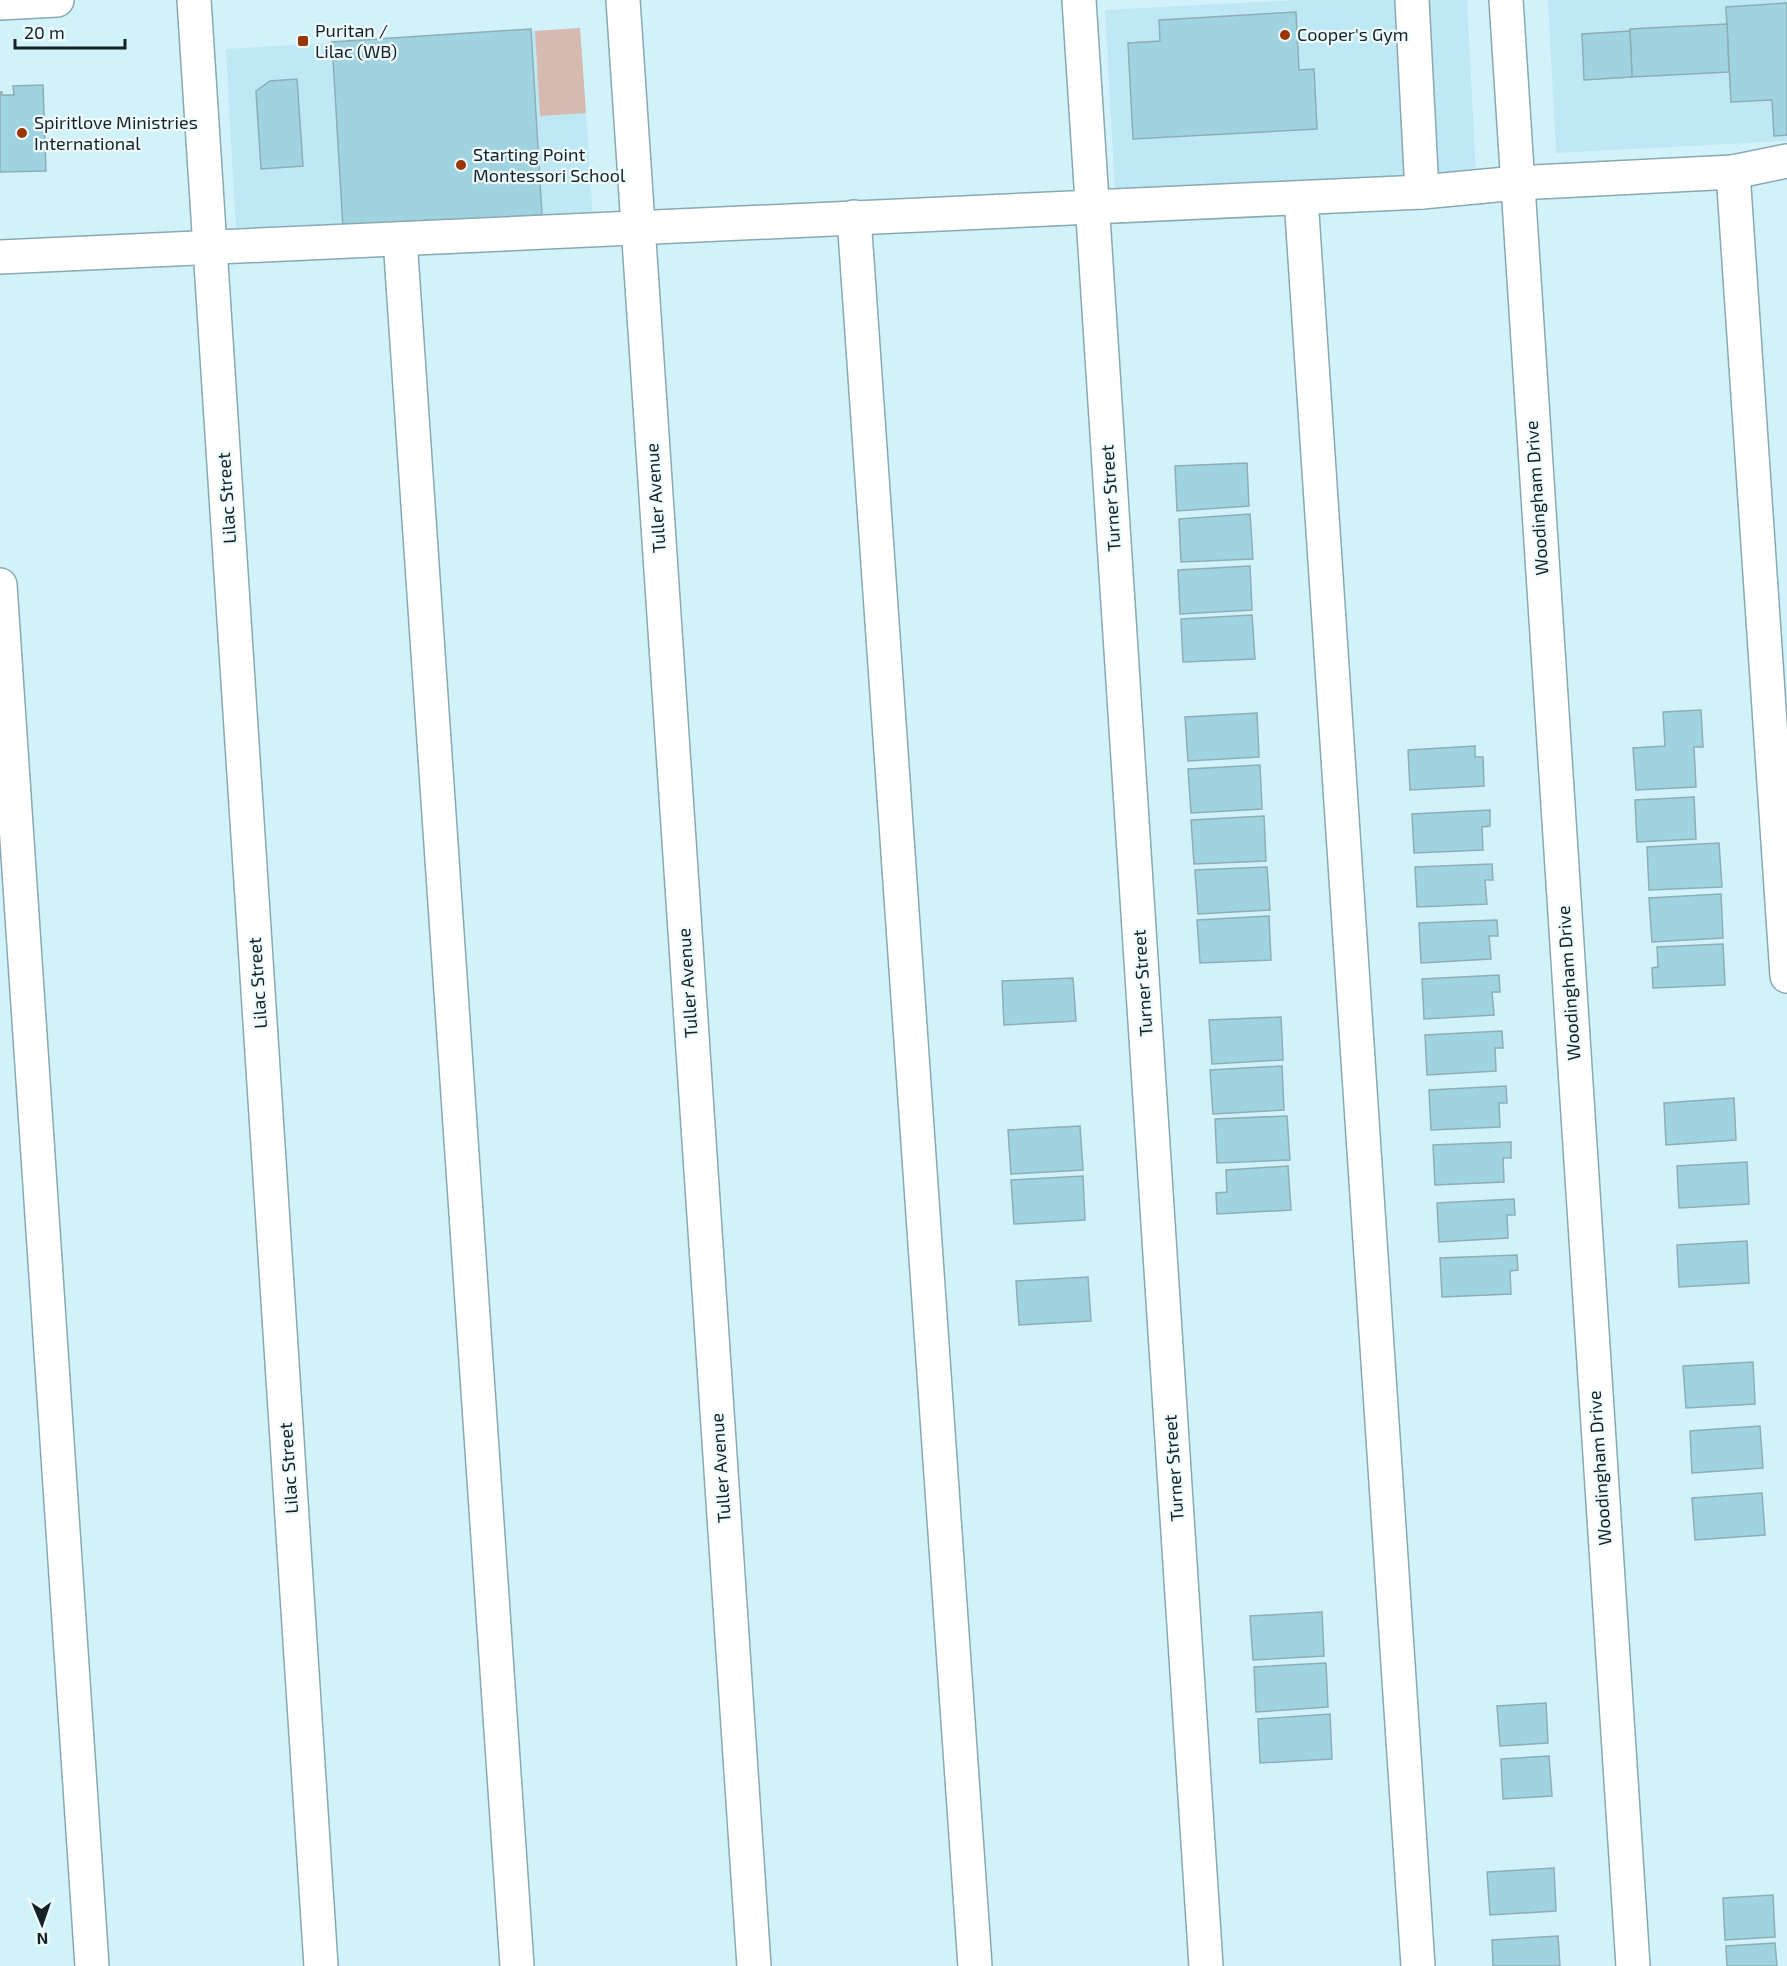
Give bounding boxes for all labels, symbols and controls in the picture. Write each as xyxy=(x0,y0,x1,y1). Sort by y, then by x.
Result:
scale bar xyxy=(15,12,124,50)
place label: Puritan / Lilac (WB) xyxy=(315,19,397,62)
text: 20 m xyxy=(24,21,65,43)
place label: Cooper's Gym xyxy=(1297,23,1409,45)
marker: Cooper's Gym xyxy=(1278,28,1292,42)
marker: Puritan / Lilac (WB) xyxy=(296,34,310,48)
place label: Spiritlove Ministries International xyxy=(34,111,198,154)
marker: Spiritlove Ministries International xyxy=(15,126,29,140)
place label: Starting Point Montessori School xyxy=(473,143,626,186)
marker: Starting Point Montessori School xyxy=(454,158,468,172)
street label: Woodingham Drive xyxy=(1520,420,1552,576)
street label: Tuller Avenue xyxy=(640,442,670,554)
street label: Turner Street xyxy=(1095,444,1125,552)
street label: Lilac Street xyxy=(212,451,240,545)
street label: Woodingham Drive xyxy=(1552,905,1584,1061)
street label: Tuller Avenue xyxy=(672,927,702,1039)
street label: Turner Street xyxy=(1127,929,1157,1037)
street label: Lilac Street xyxy=(243,936,271,1030)
street label: Woodingham Drive xyxy=(1583,1390,1615,1546)
street label: Tuller Avenue xyxy=(705,1412,735,1524)
street label: Turner Street xyxy=(1158,1414,1188,1522)
street label: Lilac Street xyxy=(274,1421,302,1515)
north arrow xyxy=(12,1894,72,1954)
text: N xyxy=(36,1930,49,1949)

